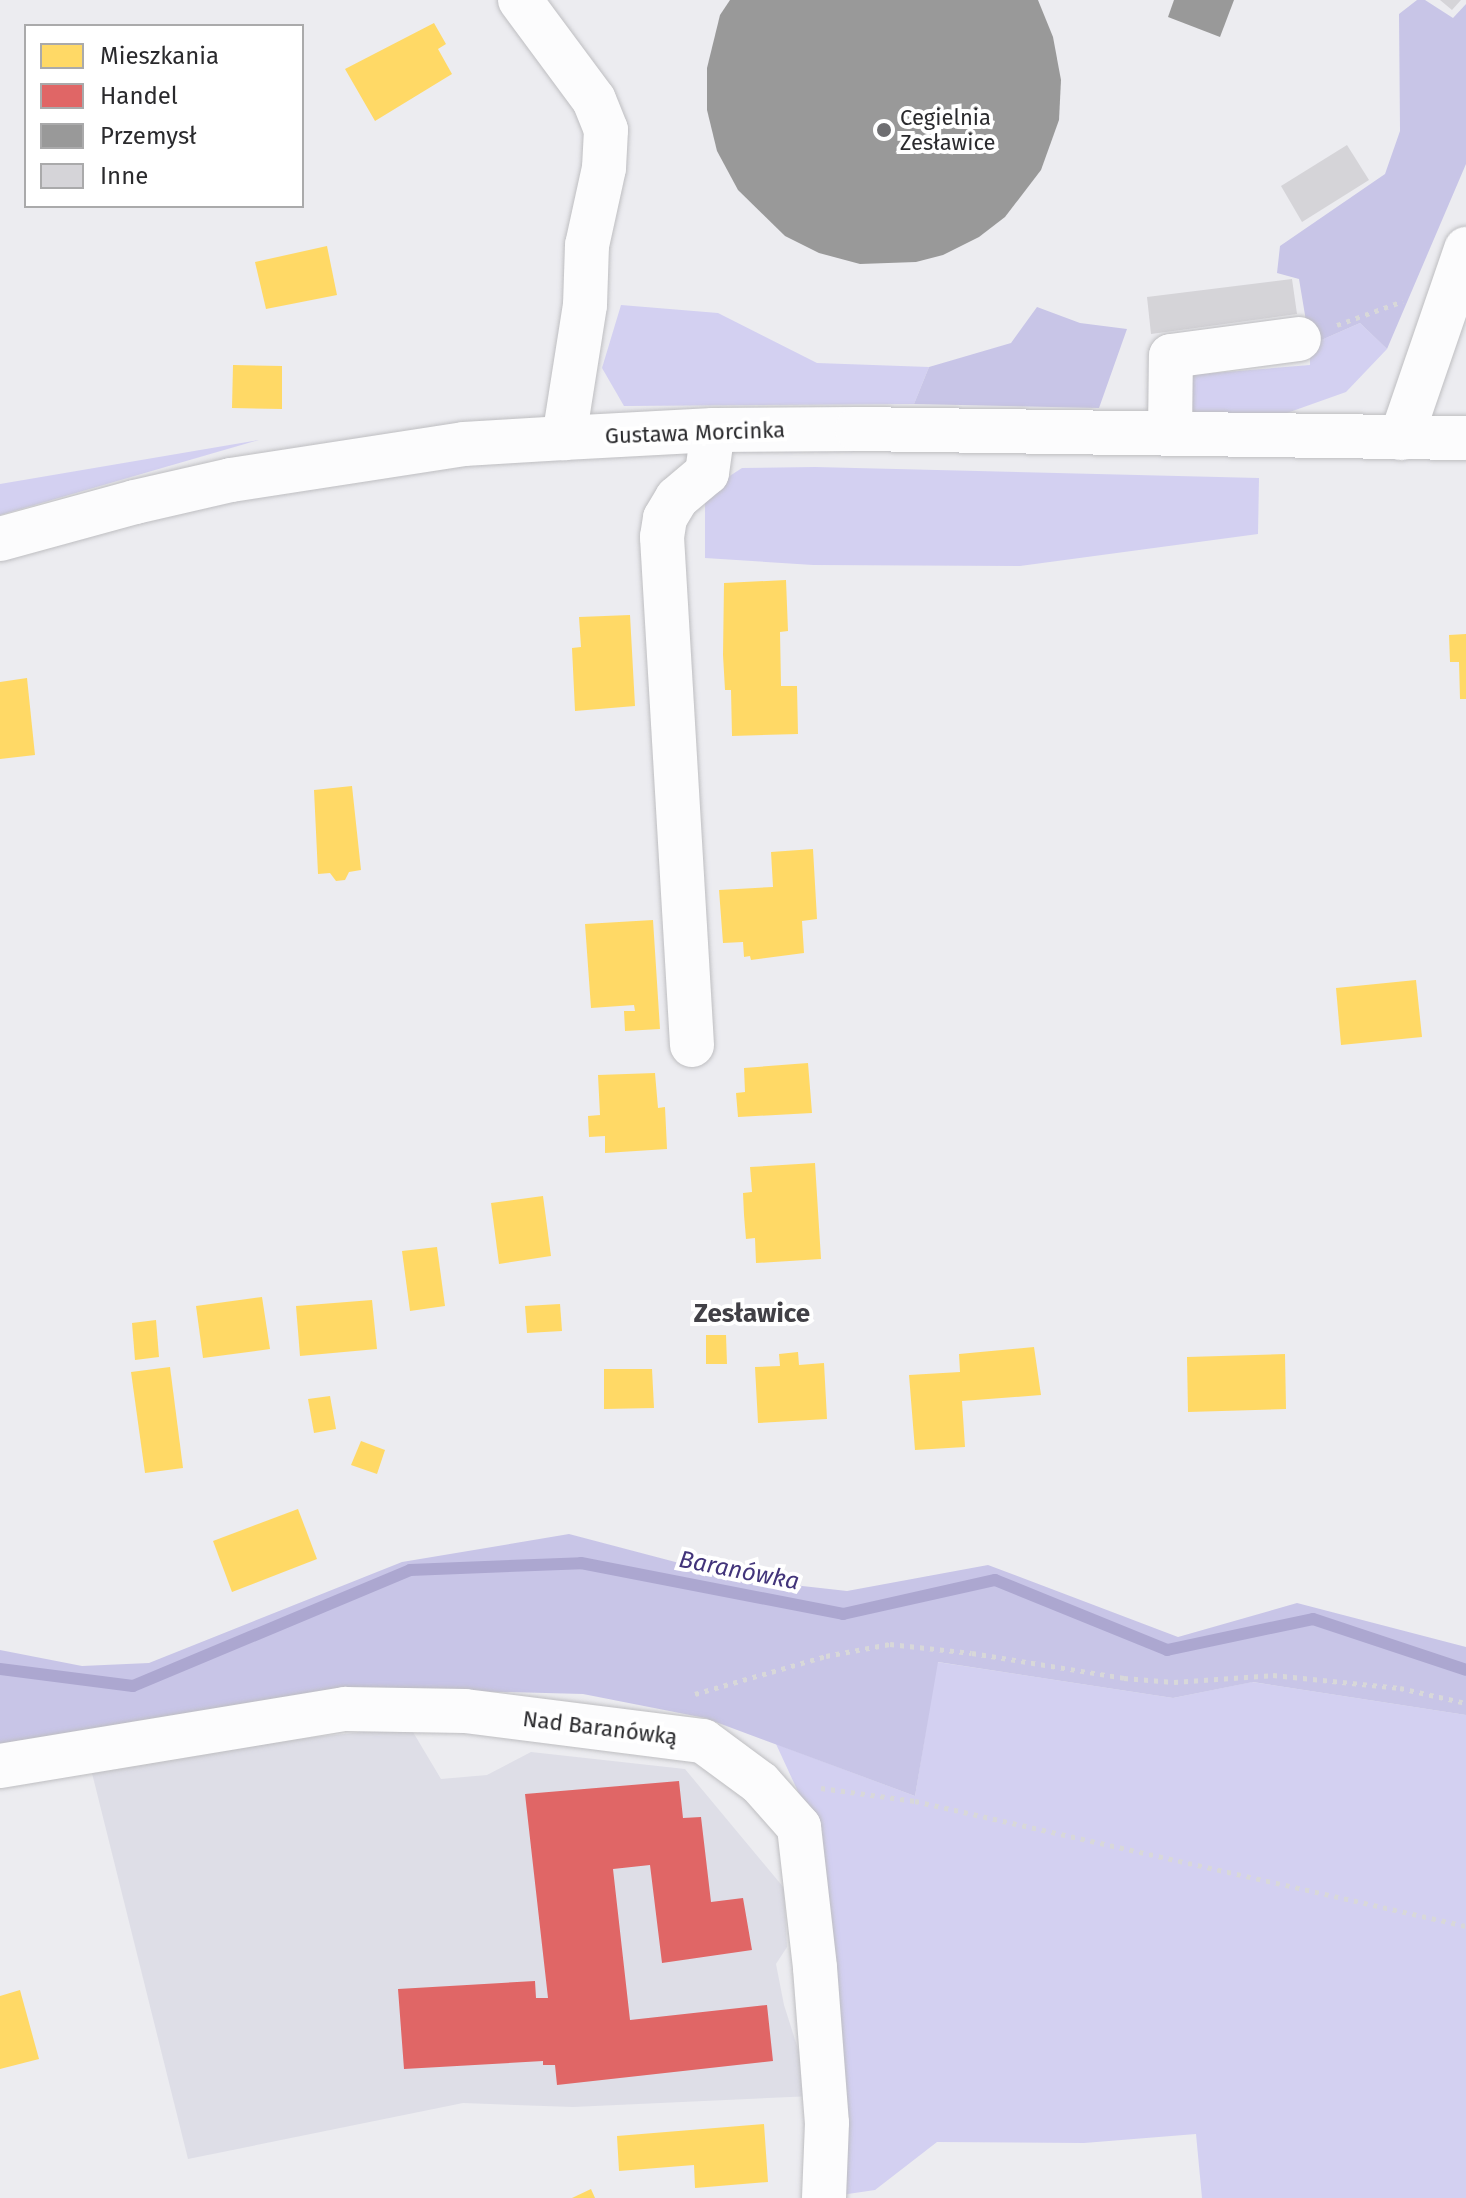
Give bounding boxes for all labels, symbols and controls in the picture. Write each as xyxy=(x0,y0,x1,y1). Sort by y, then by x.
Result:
legend xyxy=(24,24,304,208)
text: Mieszkania xyxy=(100,42,219,70)
text: Handel xyxy=(100,82,178,110)
place label: Cegielnia Zesławice xyxy=(900,104,996,156)
marker: Cegielnia Zesławice xyxy=(875,121,893,139)
text: Przemysł xyxy=(100,122,196,150)
text: Inne xyxy=(100,162,148,190)
street label: Gustawa Morcinka xyxy=(604,417,786,449)
district label: Zesławice xyxy=(694,1298,810,1330)
water label: Baranówka xyxy=(676,1545,802,1597)
street label: Nad Baranówką xyxy=(521,1705,679,1751)

